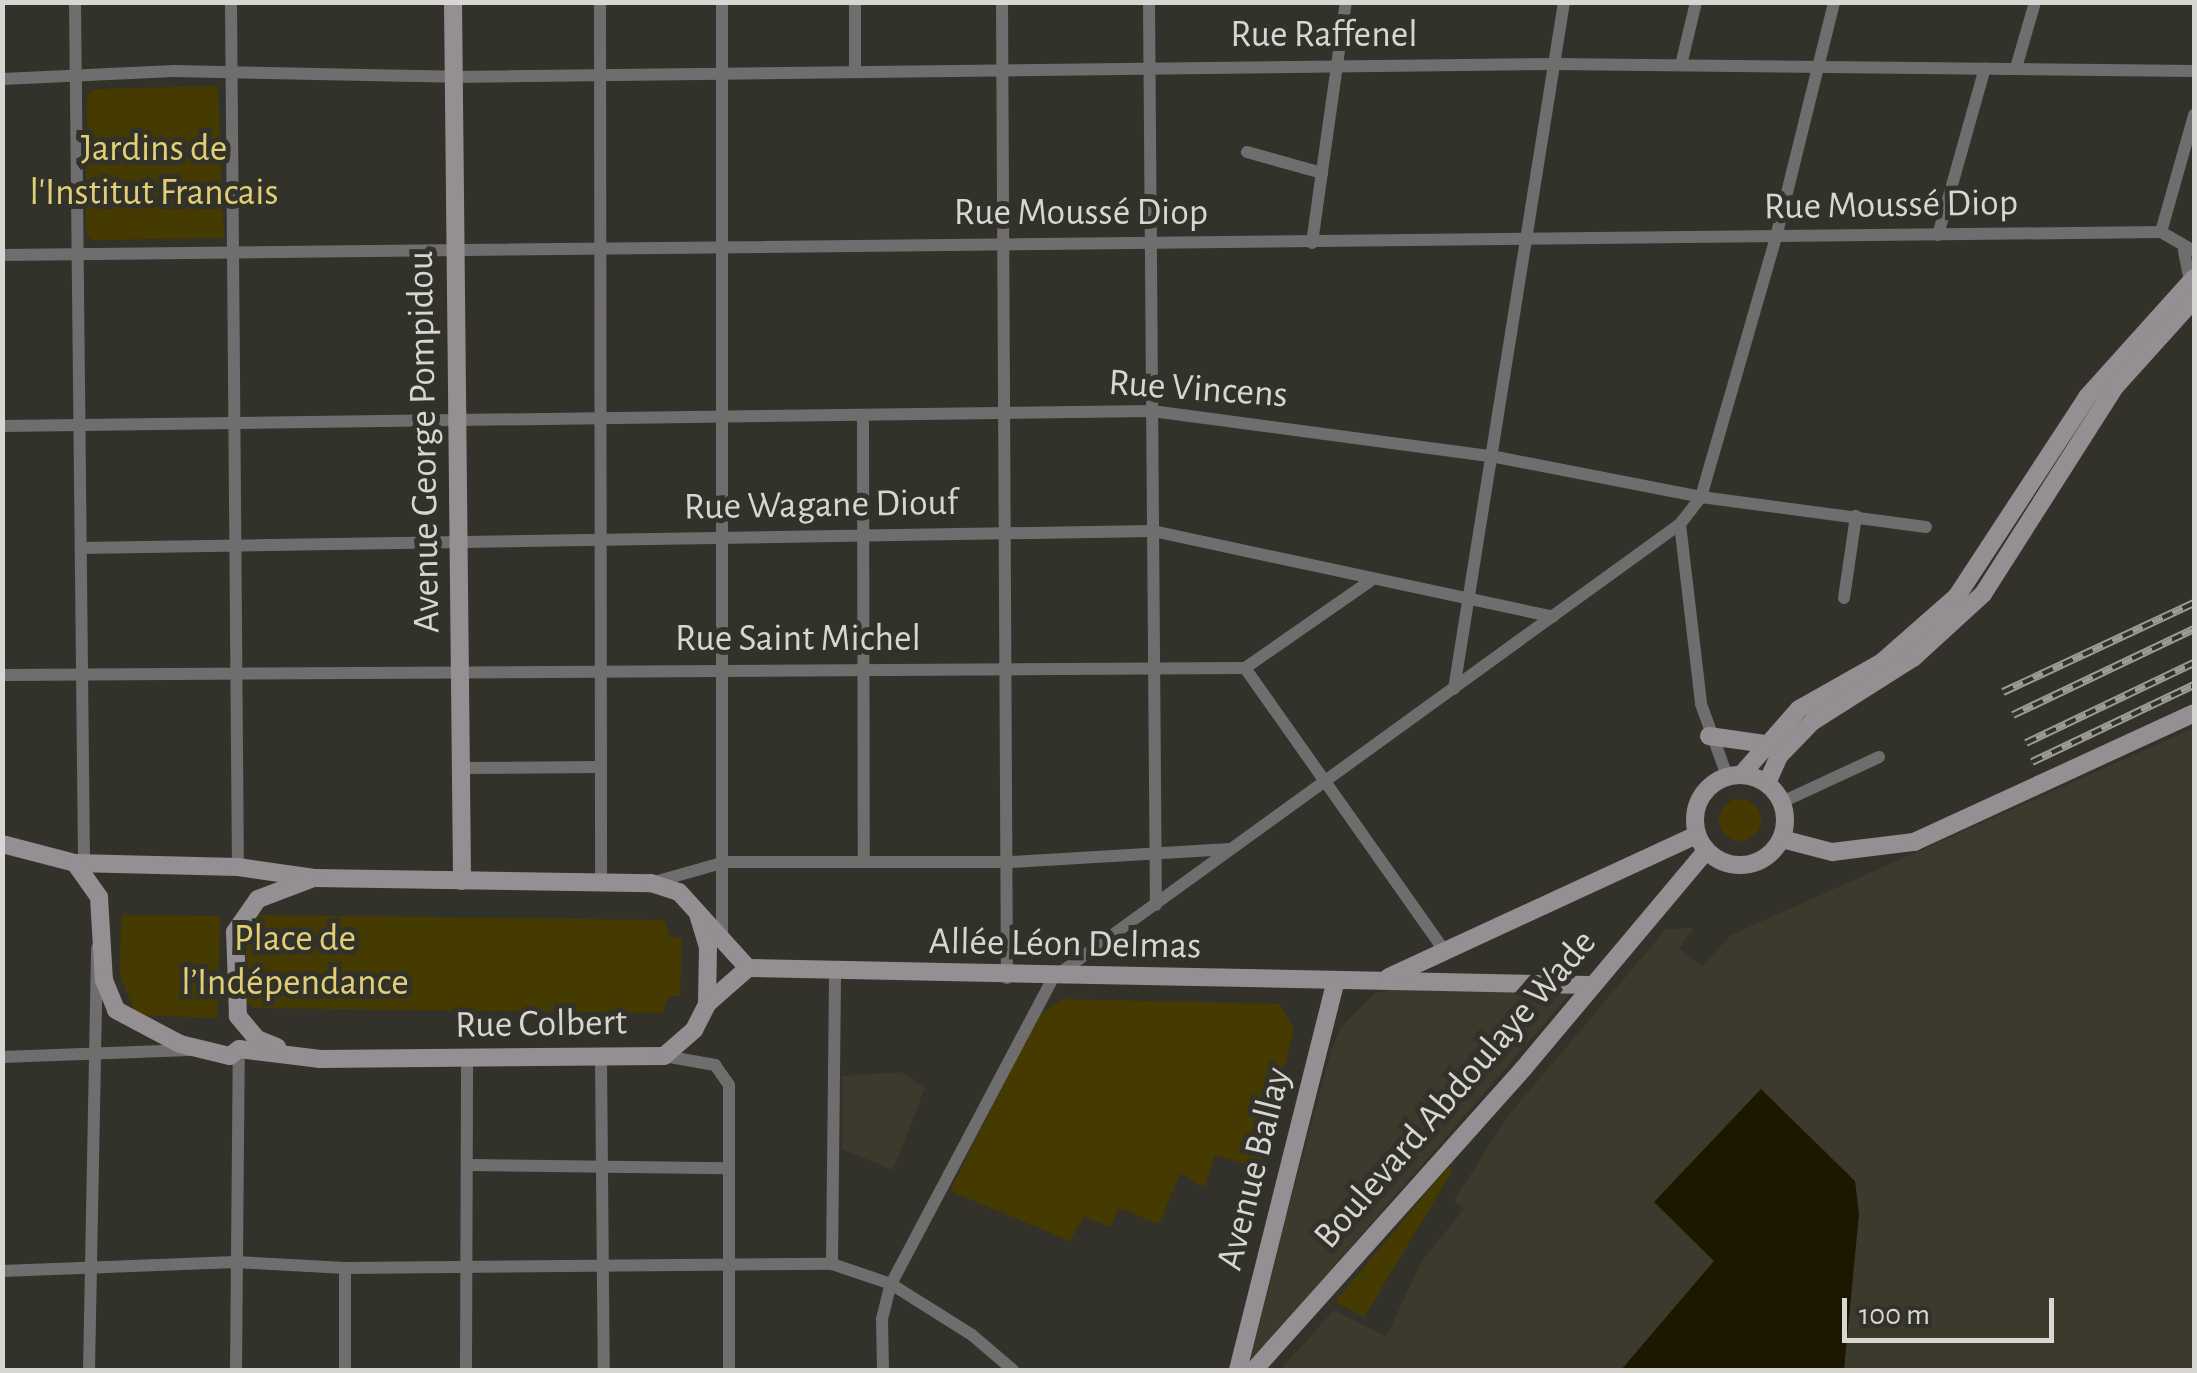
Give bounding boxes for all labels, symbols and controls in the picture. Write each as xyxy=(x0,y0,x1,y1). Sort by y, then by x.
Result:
street label: Rue Raffenel xyxy=(1230,13,1418,59)
park label: Jardins de l'Institut Francais xyxy=(29,127,279,216)
street label: Rue Moussé Diop xyxy=(1763,181,2019,231)
street label: Rue Moussé Diop xyxy=(954,191,1208,237)
street label: Avenue George Pompidou xyxy=(399,250,451,634)
street label: Rue Vincens xyxy=(1107,361,1289,419)
street label: Rue Wagane Diouf xyxy=(683,481,959,531)
street label: Rue Saint Michel xyxy=(675,617,921,663)
park label: Place de l’Indépendance xyxy=(181,917,409,1006)
street label: Allée Léon Delmas xyxy=(928,920,1202,970)
street label: Boulevard Abdoulaye Wade xyxy=(1305,921,1607,1259)
street label: Rue Colbert xyxy=(455,1001,627,1049)
street label: Avenue Ballay xyxy=(1208,1063,1302,1275)
scale bar xyxy=(1847,1278,2060,1340)
text: 100 m xyxy=(1859,1300,1930,1330)

